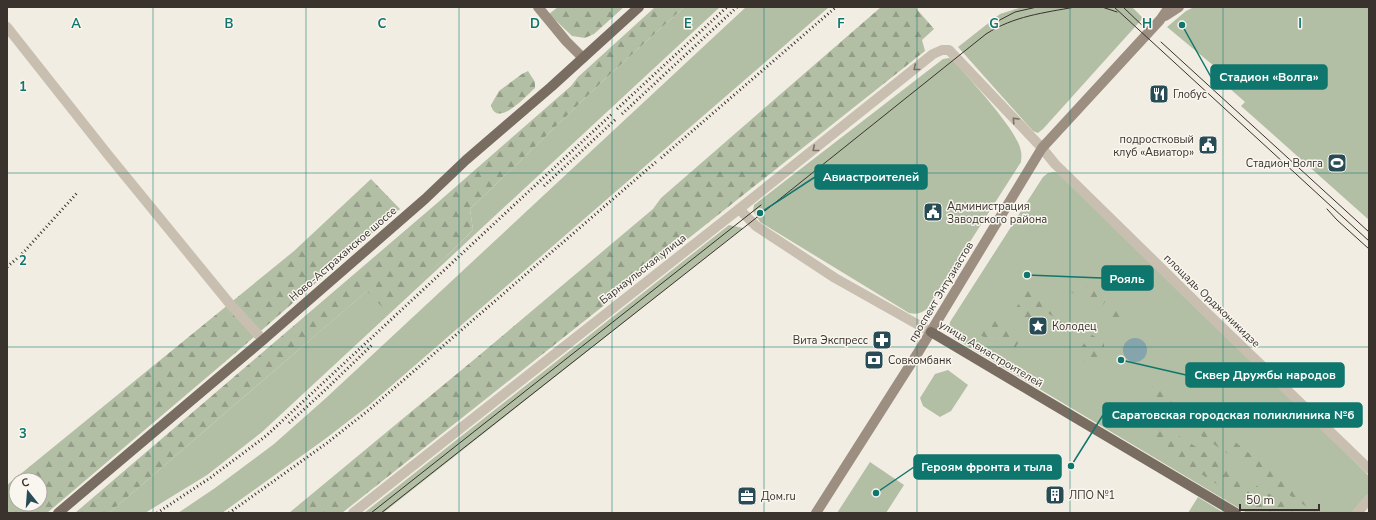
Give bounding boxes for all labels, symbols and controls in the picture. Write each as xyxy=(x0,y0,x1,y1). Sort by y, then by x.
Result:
text: A xyxy=(71,15,81,33)
text: B xyxy=(225,15,234,33)
text: C xyxy=(378,15,387,33)
text: D xyxy=(530,15,540,33)
text: E xyxy=(684,15,692,33)
text: F xyxy=(837,15,845,33)
text: G xyxy=(989,15,999,33)
text: H xyxy=(1142,15,1152,33)
text: I xyxy=(1298,15,1302,33)
one-way arrow xyxy=(914,63,921,70)
callout: Стадион «Волга» xyxy=(1211,65,1327,89)
text: Стадион «Волга» xyxy=(1219,69,1319,85)
text: 1 xyxy=(19,78,27,96)
restaurant icon: Глобус xyxy=(1148,83,1170,105)
place label: Глобус xyxy=(1173,87,1207,102)
one-way arrow xyxy=(1012,117,1020,125)
place label: подростковый клуб «Авиатор» xyxy=(1113,132,1194,160)
public building icon: подростковый клуб «Авиатор» xyxy=(1197,134,1219,156)
one-way arrow xyxy=(812,144,819,151)
sports icon: Стадион Волга xyxy=(1326,152,1348,174)
place label: Стадион Волга xyxy=(1246,156,1323,171)
callout: Авиастроителей xyxy=(815,165,927,189)
text: Авиастроителей xyxy=(823,169,919,185)
place label: Администрация Заводского района xyxy=(947,199,1047,227)
public building icon: Администрация Заводского района xyxy=(922,201,944,223)
street label: Ново-Астраханское шоссе xyxy=(286,203,400,305)
street label: Барнаульская улица xyxy=(597,230,689,308)
street label: проспект Энтузиастов xyxy=(905,239,977,345)
street label: площадь Орджоникидзе xyxy=(1161,251,1263,351)
text: 2 xyxy=(19,252,27,270)
callout: Рояль xyxy=(1102,266,1153,290)
text: Рояль xyxy=(1109,271,1145,287)
place icon: Колодец xyxy=(1027,315,1049,337)
street label: улица Авиастроителей xyxy=(936,317,1046,391)
place label: Колодец xyxy=(1052,319,1097,334)
pharmacy icon: Вита Экспресс xyxy=(871,329,893,351)
place label: Вита Экспресс xyxy=(793,333,868,348)
bank icon: Совкомбанк xyxy=(863,349,885,371)
place label: Совкомбанк xyxy=(888,353,951,368)
callout: Сквер Дружбы народов xyxy=(1186,363,1344,387)
text: Сквер Дружбы народов xyxy=(1194,367,1336,383)
callout: Саратовская городская поликлиника №6 xyxy=(1103,403,1362,427)
text: Саратовская городская поликлиника №6 xyxy=(1112,407,1354,423)
text: 3 xyxy=(19,425,27,443)
callout: Героям фронта и тыла xyxy=(914,455,1061,479)
text: Героям фронта и тыла xyxy=(921,459,1053,475)
north arrow xyxy=(8,472,48,512)
text: С xyxy=(19,474,31,491)
building icon: ЛПО №1 xyxy=(1044,484,1066,506)
office icon: Дом.ru xyxy=(736,485,758,507)
scale bar xyxy=(1240,486,1319,512)
place label: ЛПО №1 xyxy=(1069,488,1115,503)
place label: Дом.ru xyxy=(761,489,796,504)
text: 50 m xyxy=(1246,492,1274,508)

